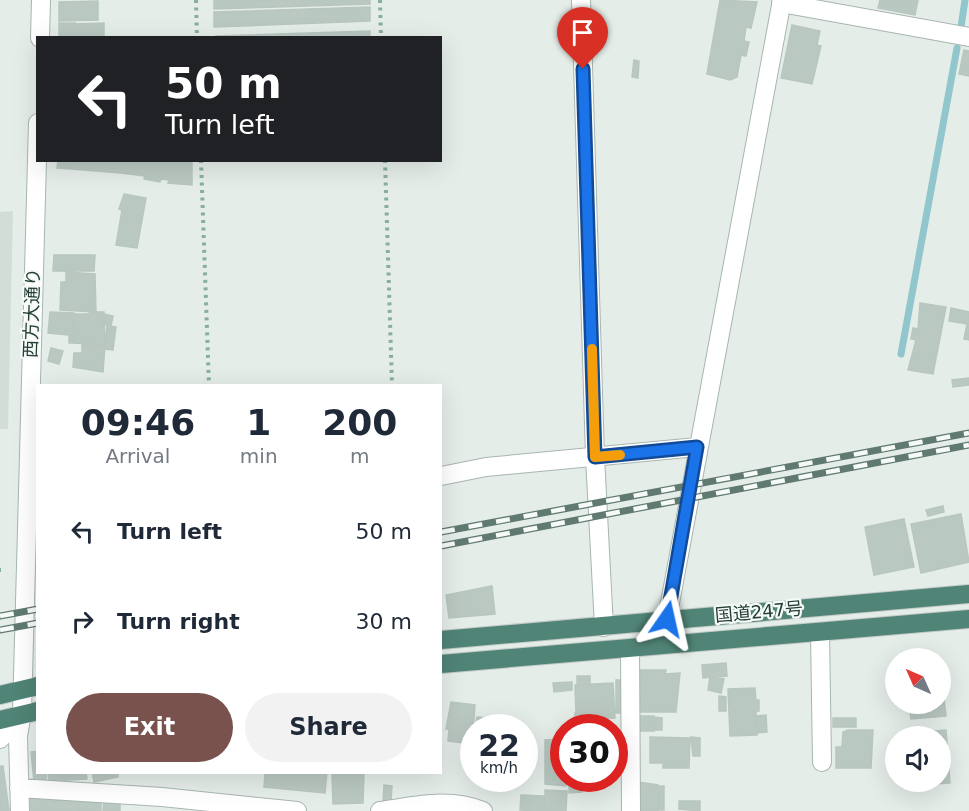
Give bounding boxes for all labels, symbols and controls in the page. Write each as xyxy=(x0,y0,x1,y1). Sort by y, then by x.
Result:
pin xyxy=(557,7,608,69)
icon: arrive xyxy=(566,16,599,49)
text: 50 m xyxy=(165,59,282,108)
icon: left xyxy=(66,60,144,138)
text: Turn left xyxy=(165,109,275,140)
street label: 西方大通り xyxy=(19,268,44,358)
text: 09:46 xyxy=(81,402,195,443)
text: 1 xyxy=(246,402,271,443)
text: 200 xyxy=(322,402,397,443)
text: Arrival xyxy=(105,444,170,468)
text: min xyxy=(240,444,278,468)
text: m xyxy=(350,444,370,468)
icon: left xyxy=(66,515,99,548)
text: Turn left xyxy=(117,519,222,544)
text: 50 m xyxy=(356,519,412,544)
position arrow xyxy=(635,587,699,651)
street label: 国道247号 xyxy=(714,597,804,626)
icon: right xyxy=(66,605,99,638)
text: Turn right xyxy=(117,609,240,634)
text: 30 m xyxy=(356,609,412,634)
north arrow xyxy=(885,648,951,714)
map controls xyxy=(885,648,951,792)
button: Exit xyxy=(66,693,233,762)
button: Share xyxy=(245,693,412,762)
speed limit sign: 30 xyxy=(550,714,628,792)
button: sound xyxy=(885,726,951,792)
text: 22 xyxy=(478,728,520,763)
text: km/h xyxy=(480,759,518,777)

